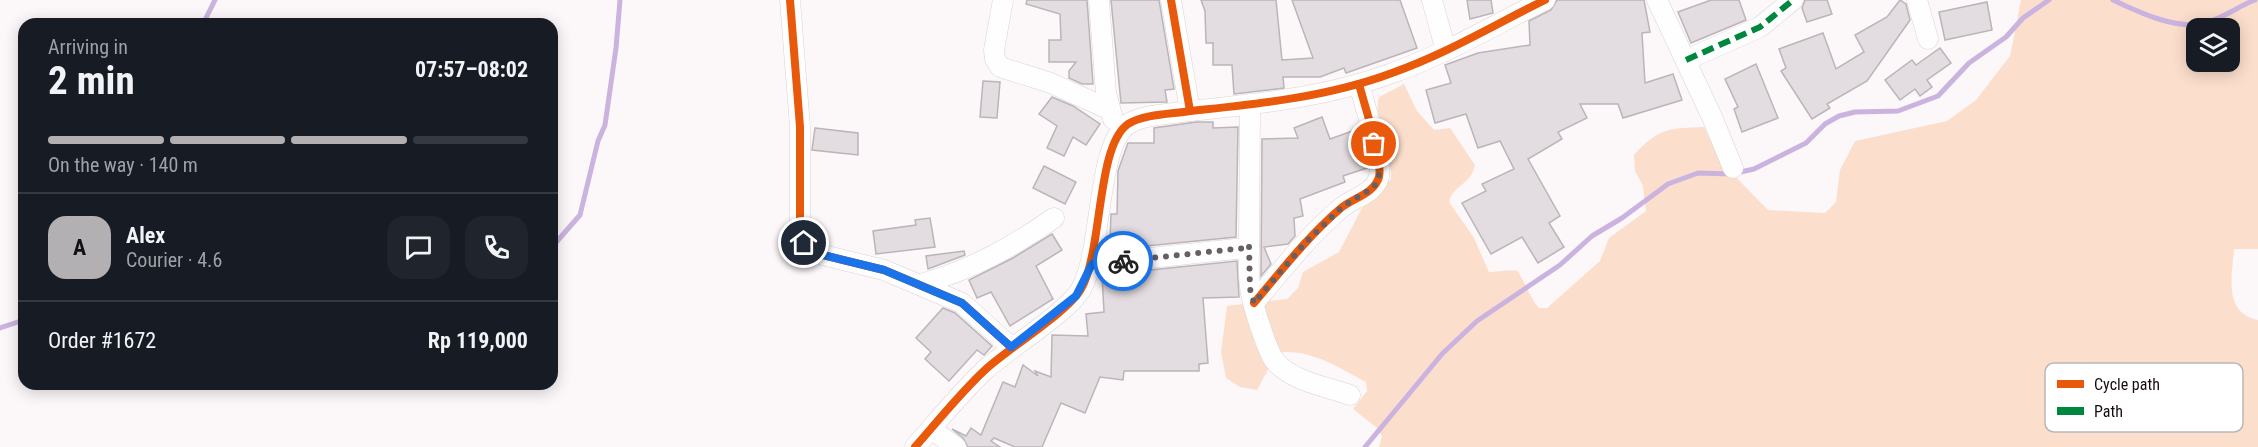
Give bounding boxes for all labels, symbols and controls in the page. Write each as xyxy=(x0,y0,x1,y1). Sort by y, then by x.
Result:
map controls xyxy=(2186,18,2240,72)
button: layers xyxy=(2186,18,2240,72)
text: Arriving in xyxy=(48,35,128,59)
text: 07:57–08:02 xyxy=(415,57,528,82)
text: 2 min xyxy=(48,58,135,104)
pin xyxy=(1348,118,1399,169)
icon: bag xyxy=(1357,127,1390,160)
text: On the way · 140 m xyxy=(48,153,198,177)
button: chat xyxy=(387,216,450,279)
button: phone xyxy=(465,216,528,279)
pin xyxy=(778,217,829,268)
text: Alex xyxy=(126,223,165,248)
icon: home xyxy=(787,226,820,259)
courier xyxy=(1093,231,1153,291)
text: A xyxy=(73,235,86,260)
icon: bike xyxy=(1107,245,1140,278)
text: Courier · 4.6 xyxy=(126,248,222,272)
text: Order #1672 xyxy=(48,328,156,353)
text: Rp 119,000 xyxy=(428,328,528,353)
legend xyxy=(2045,363,2243,432)
text: Cycle path xyxy=(2094,375,2160,394)
text: Path xyxy=(2094,402,2123,421)

